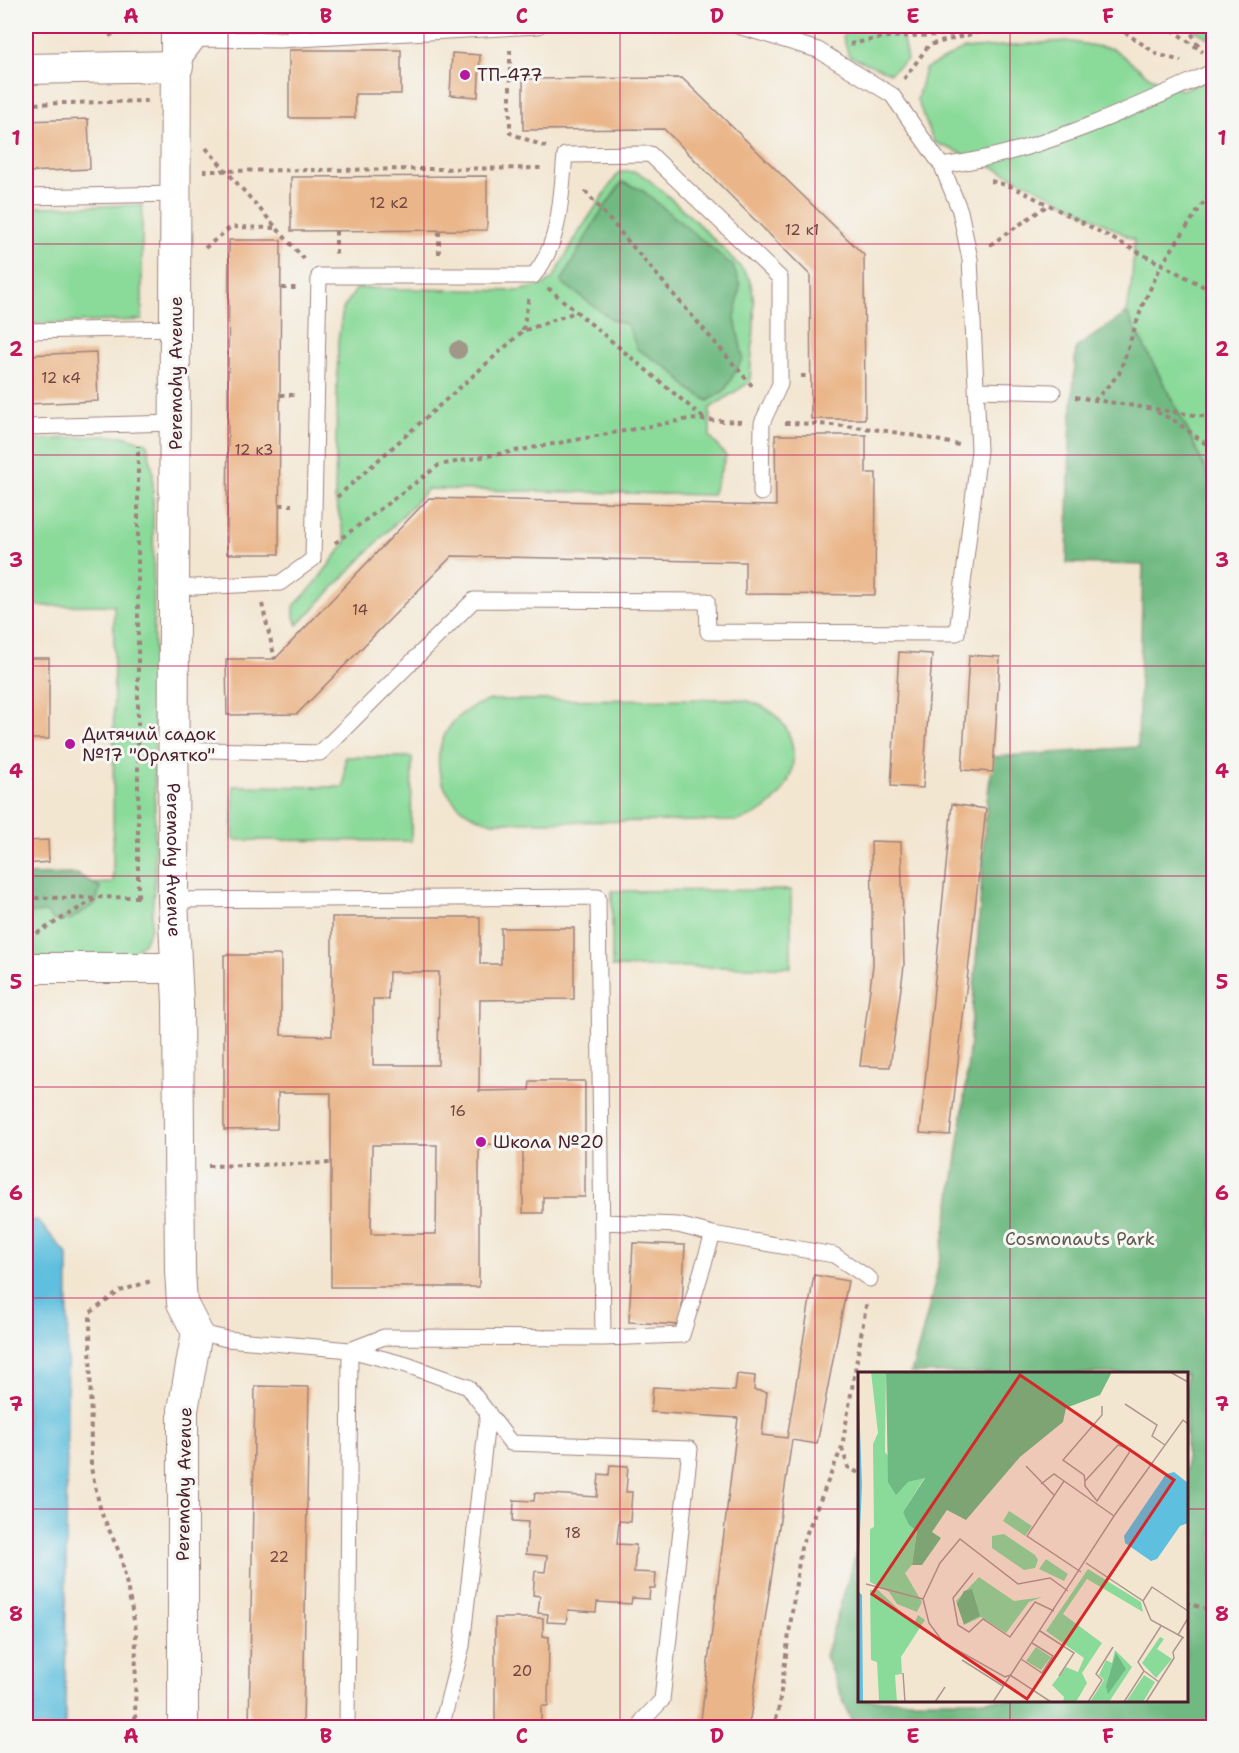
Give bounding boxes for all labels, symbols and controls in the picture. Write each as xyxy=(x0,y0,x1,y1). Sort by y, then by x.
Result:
text: A xyxy=(123,3,139,29)
text: B xyxy=(320,3,332,29)
text: C xyxy=(516,3,528,29)
text: D xyxy=(710,3,724,29)
text: E xyxy=(906,3,920,29)
text: F xyxy=(1102,3,1114,29)
place label: ТП-477 xyxy=(477,63,543,87)
marker: ТП-477 xyxy=(458,68,472,82)
text: 1 xyxy=(11,125,21,151)
text: 1 xyxy=(1217,125,1227,151)
house number: 12 к2 xyxy=(369,193,409,213)
house number: 12 к1 xyxy=(785,220,819,240)
street label: Peremohy Avenue xyxy=(164,296,188,450)
text: 2 xyxy=(9,336,23,362)
text: 2 xyxy=(1215,336,1229,362)
house number: 12 к4 xyxy=(41,368,81,388)
house number: 12 к3 xyxy=(234,440,274,460)
text: 3 xyxy=(9,547,23,573)
text: 3 xyxy=(1215,547,1229,573)
house number: 14 xyxy=(352,600,368,620)
place label: Дитячий садок №17 "Орлятко" xyxy=(82,722,216,767)
marker: Дитячий садок №17 "Орлятко" xyxy=(63,737,77,751)
text: 4 xyxy=(9,758,23,784)
text: 4 xyxy=(1215,758,1229,784)
street label: Peremohy Avenue xyxy=(161,783,187,938)
text: 5 xyxy=(10,969,22,995)
text: 5 xyxy=(1216,969,1228,995)
house number: 16 xyxy=(450,1101,466,1121)
place label: Школа №20 xyxy=(493,1130,604,1154)
marker: Школа №20 xyxy=(474,1135,488,1149)
text: 6 xyxy=(9,1180,23,1206)
text: 6 xyxy=(1215,1180,1229,1206)
park label: Cosmonauts Park xyxy=(1005,1227,1155,1251)
inset map xyxy=(858,1372,1188,1702)
text: 7 xyxy=(9,1391,23,1417)
text: 7 xyxy=(1215,1391,1229,1417)
street label: Peremohy Avenue xyxy=(171,1407,197,1561)
house number: 18 xyxy=(565,1523,581,1543)
house number: 22 xyxy=(269,1547,289,1567)
text: 8 xyxy=(9,1601,23,1627)
text: 8 xyxy=(1215,1601,1229,1627)
house number: 20 xyxy=(512,1661,532,1681)
text: A xyxy=(123,1723,139,1749)
text: B xyxy=(320,1723,332,1749)
text: C xyxy=(516,1723,528,1749)
text: D xyxy=(710,1723,724,1749)
text: E xyxy=(906,1723,920,1749)
text: F xyxy=(1102,1723,1114,1749)

